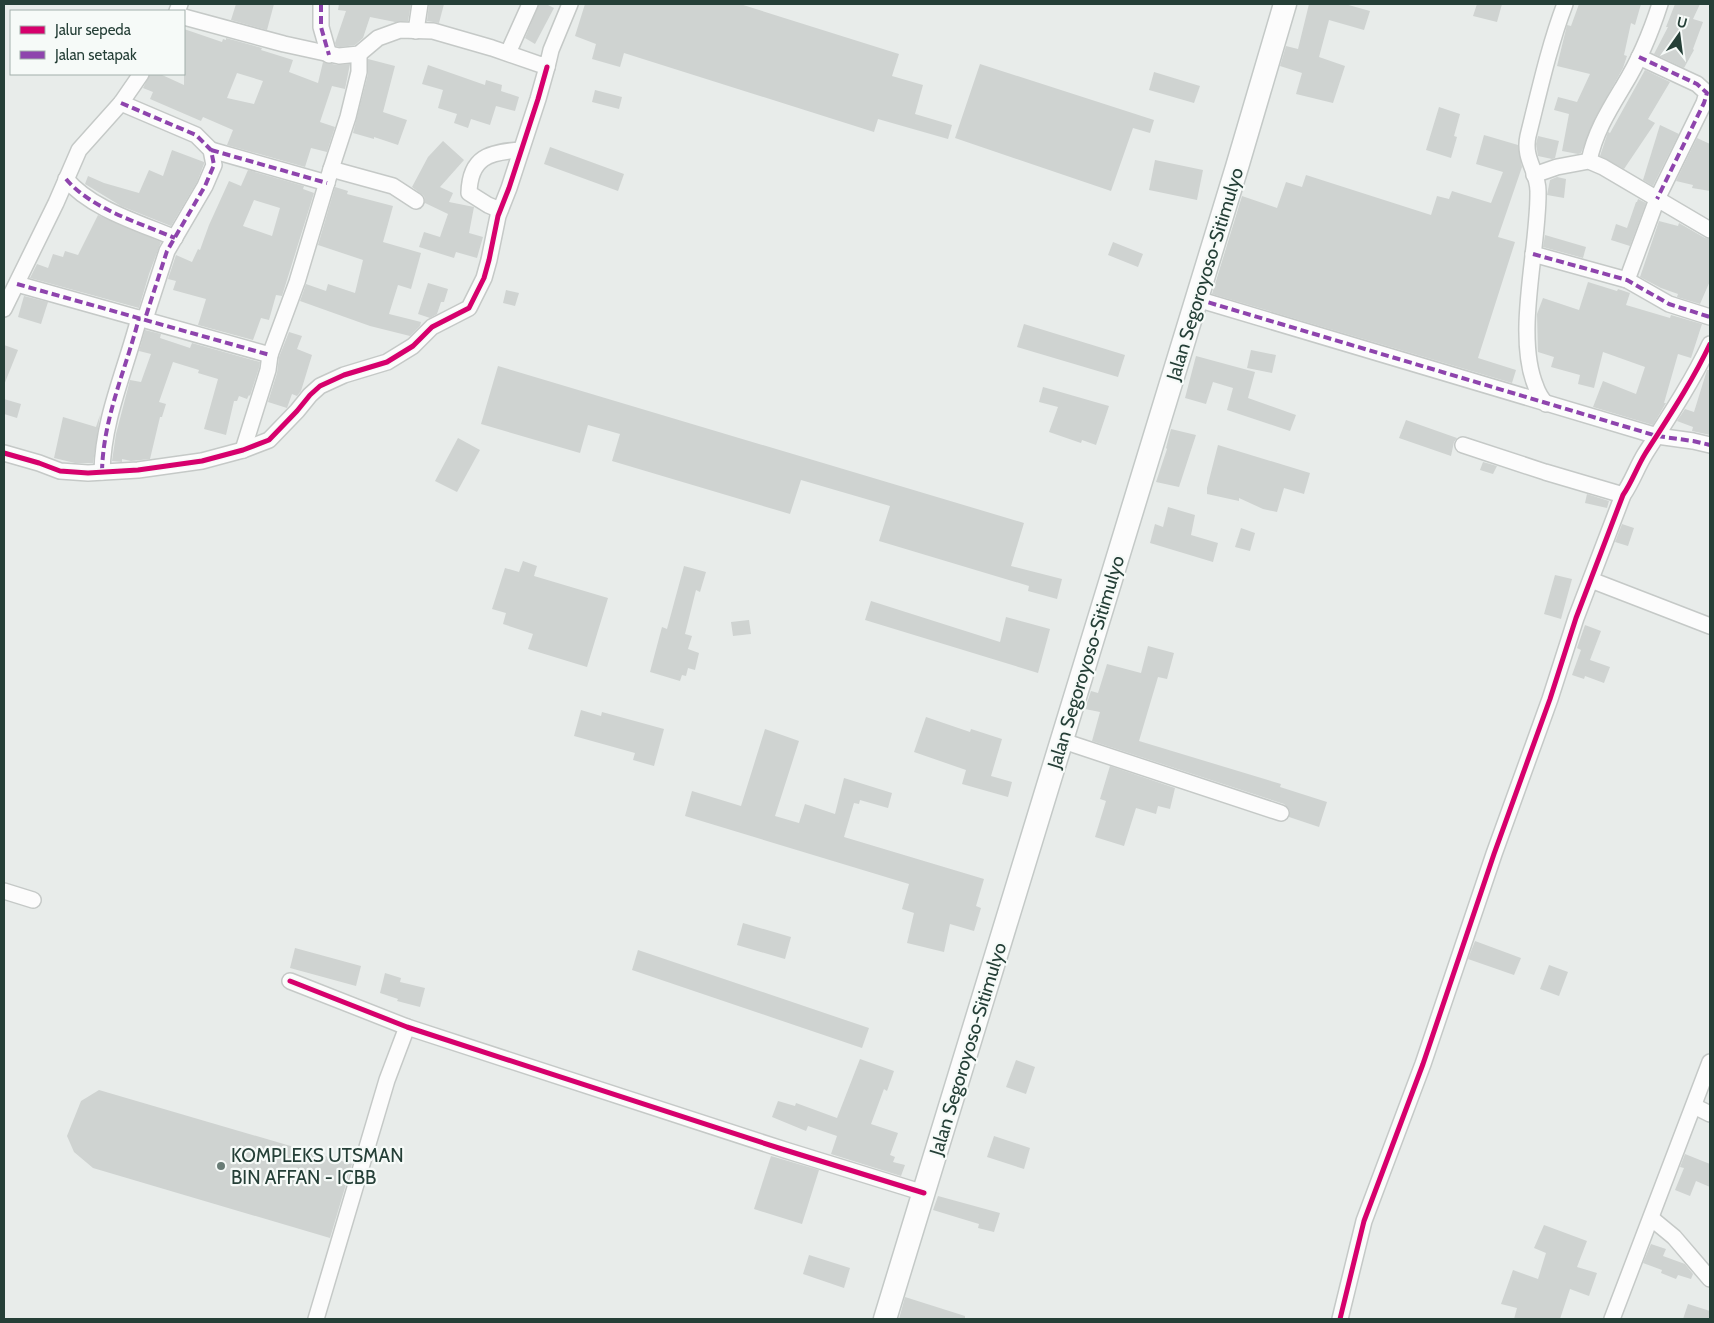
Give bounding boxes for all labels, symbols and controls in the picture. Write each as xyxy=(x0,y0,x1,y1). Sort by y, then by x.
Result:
legend xyxy=(10,10,185,75)
north arrow xyxy=(1654,10,1704,60)
text: U xyxy=(1675,12,1689,32)
text: Jalur sepeda xyxy=(54,21,132,39)
text: Jalan setapak xyxy=(54,46,137,64)
street label: Jalan Segoroyoso-Sitimulyo xyxy=(1161,165,1248,384)
street label: Jalan Segoroyoso-Sitimulyo xyxy=(1042,553,1129,772)
street label: Jalan Segoroyoso-Sitimulyo xyxy=(924,940,1011,1159)
place label: KOMPLEKS UTSMAN BIN AFFAN - ICBB xyxy=(231,1144,404,1189)
marker: KOMPLEKS UTSMAN BIN AFFAN - ICBB xyxy=(215,1160,227,1172)

